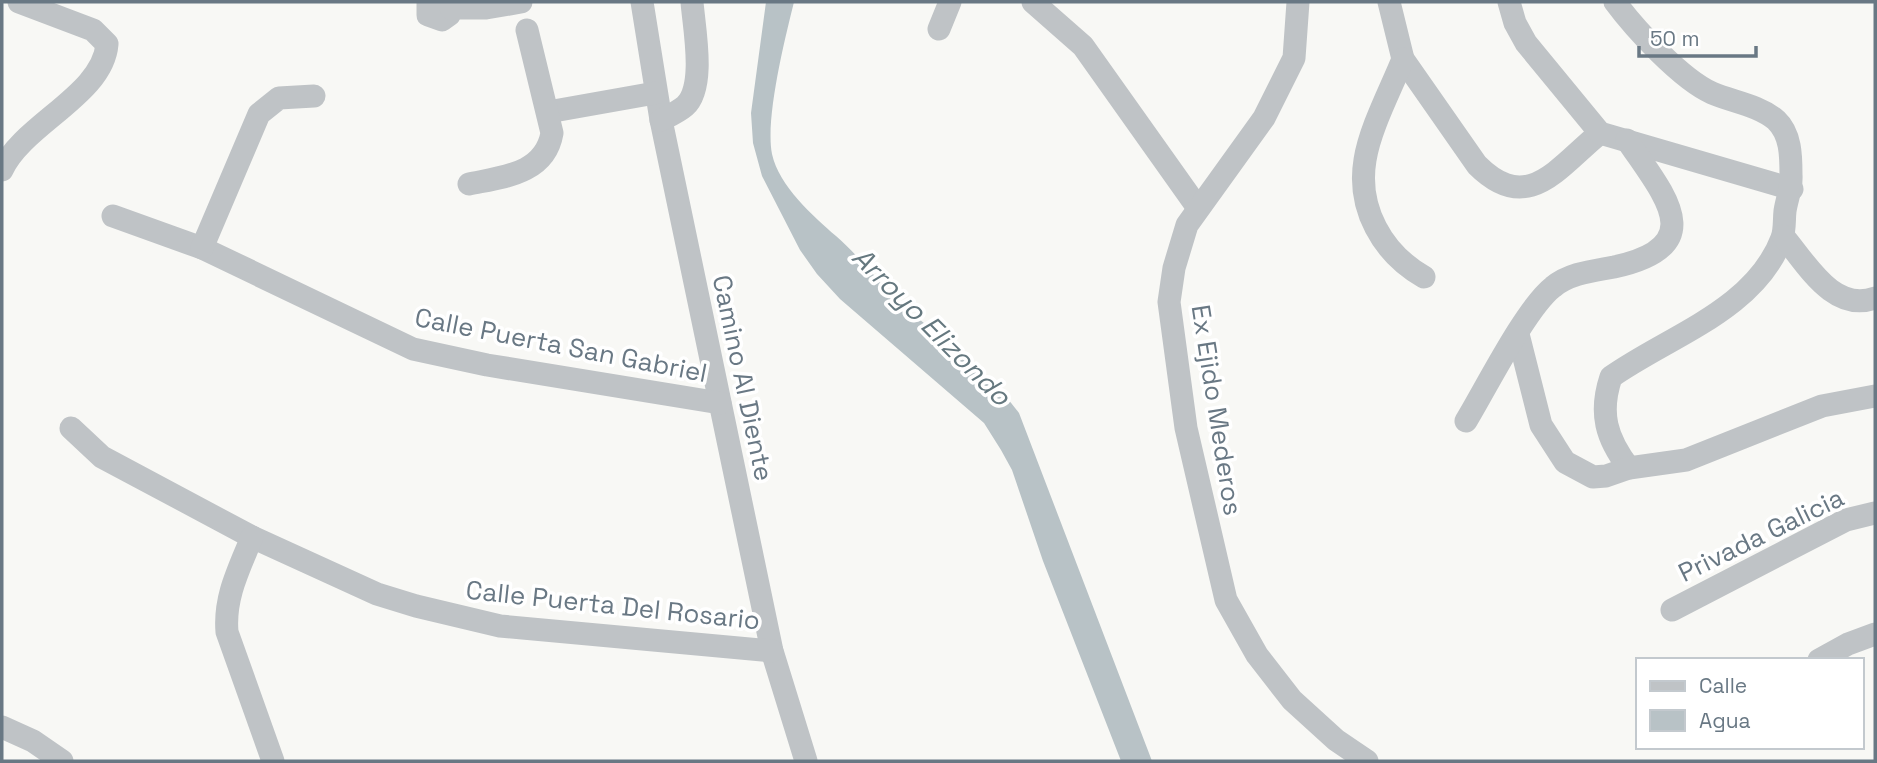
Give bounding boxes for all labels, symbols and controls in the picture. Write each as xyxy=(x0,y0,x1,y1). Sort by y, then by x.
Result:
scale bar xyxy=(1639,14,1756,58)
text: 50 m xyxy=(1650,25,1700,52)
water label: Arroyo Elizondo xyxy=(845,239,1020,414)
street label: Camino Al Diente xyxy=(705,272,781,484)
street label: Calle Puerta San Gabriel xyxy=(412,300,710,390)
street label: Ex Ejido Mederos xyxy=(1184,302,1250,518)
street label: Privada Galicia xyxy=(1673,480,1849,590)
street label: Calle Puerta Del Rosario xyxy=(464,573,762,637)
legend xyxy=(1636,658,1863,749)
text: Calle xyxy=(1699,672,1747,699)
text: Agua xyxy=(1699,707,1751,734)

